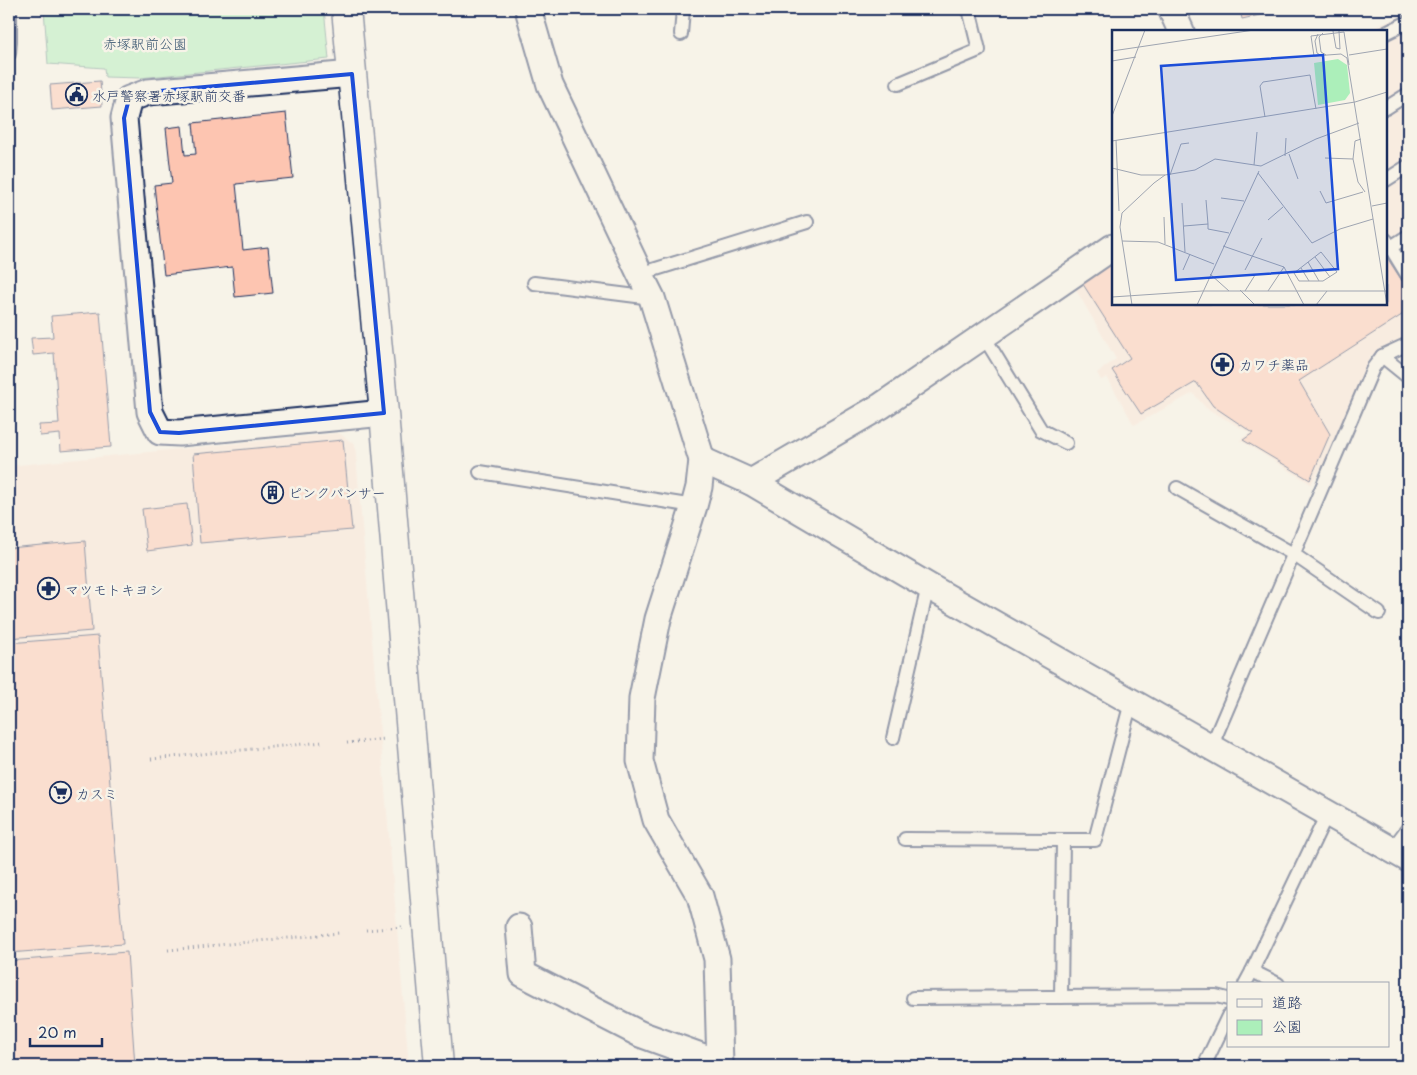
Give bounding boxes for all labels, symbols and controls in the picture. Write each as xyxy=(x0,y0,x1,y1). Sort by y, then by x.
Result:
inset map xyxy=(1112,30,1387,305)
park label: 赤塚駅前公園 xyxy=(103,33,187,54)
public building icon: 水戸警察署赤塚駅前交番 xyxy=(64,83,88,107)
place label: 水戸警察署赤塚駅前交番 xyxy=(92,85,246,106)
pharmacy icon: カワチ薬品 xyxy=(1211,352,1235,376)
place label: カワチ薬品 xyxy=(1239,354,1309,375)
building icon: ピンクパンサー xyxy=(260,480,284,504)
place label: ピンクパンサー xyxy=(288,482,386,503)
pharmacy icon: マツモトキヨシ xyxy=(37,577,61,601)
place label: マツモトキヨシ xyxy=(65,579,163,600)
supermarket icon: カスミ xyxy=(48,781,72,805)
place label: カスミ xyxy=(76,783,118,804)
legend xyxy=(1227,982,1390,1048)
text: 道路 xyxy=(1272,990,1302,1013)
text: 公園 xyxy=(1272,1014,1302,1037)
scale bar xyxy=(30,1015,102,1047)
text: 20 m xyxy=(38,1020,77,1043)

